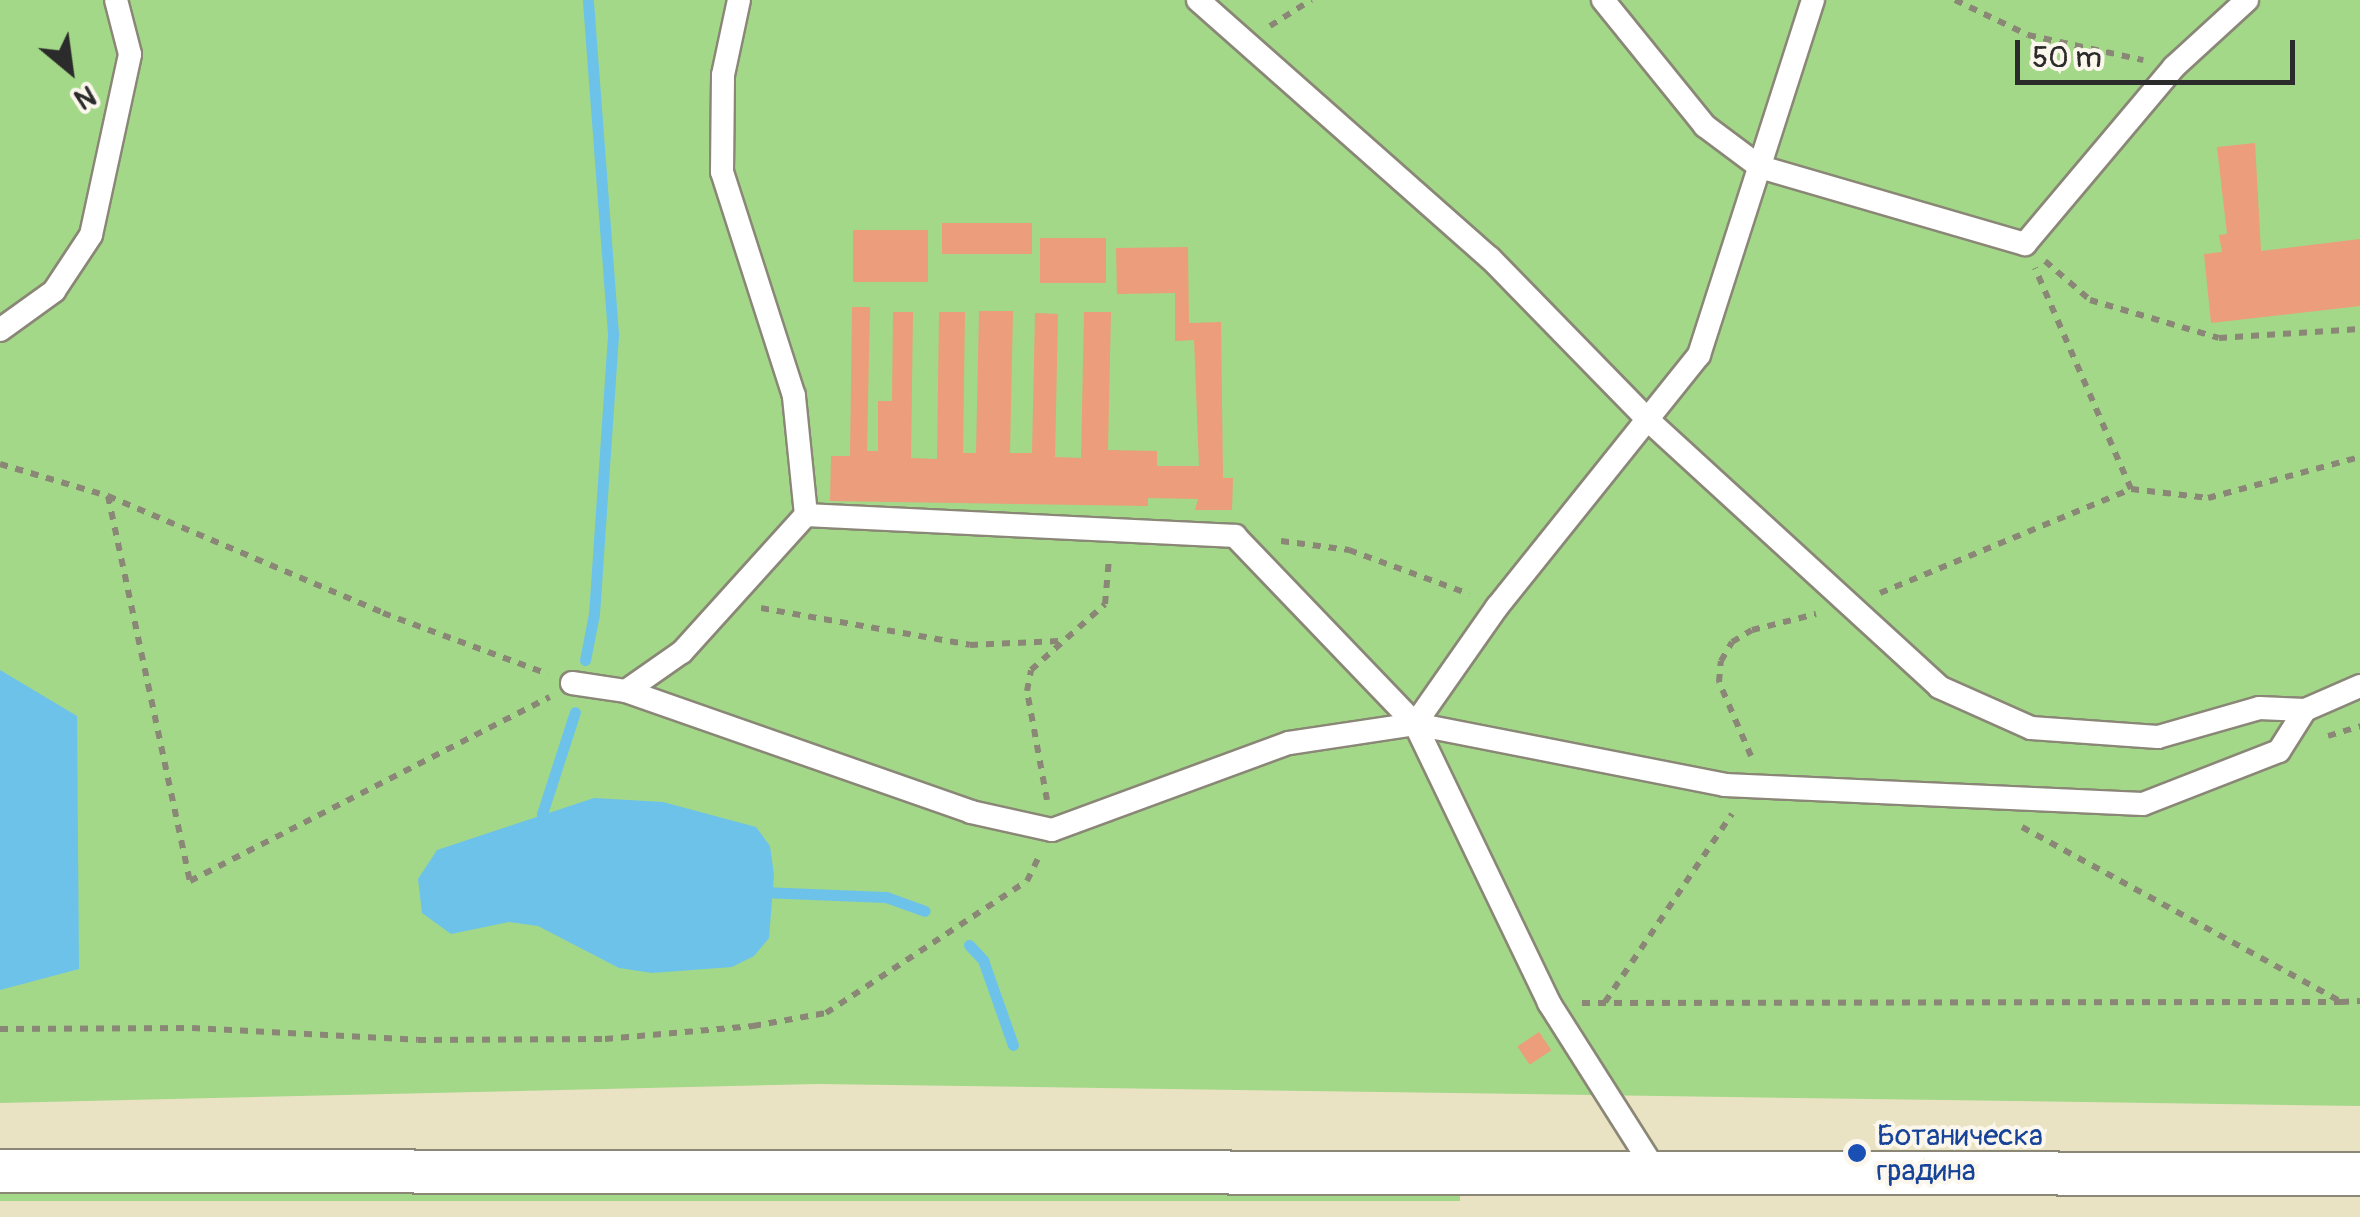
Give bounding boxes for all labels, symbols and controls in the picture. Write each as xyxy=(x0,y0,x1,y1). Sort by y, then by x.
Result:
north arrow xyxy=(20,20,120,120)
scale bar xyxy=(2020,20,2300,82)
text: 50 m xyxy=(2032,39,2102,76)
text: N xyxy=(68,77,102,117)
place label: Ботаническа градина xyxy=(1877,1118,2043,1188)
marker: Ботаническа градина xyxy=(1846,1142,1868,1164)

